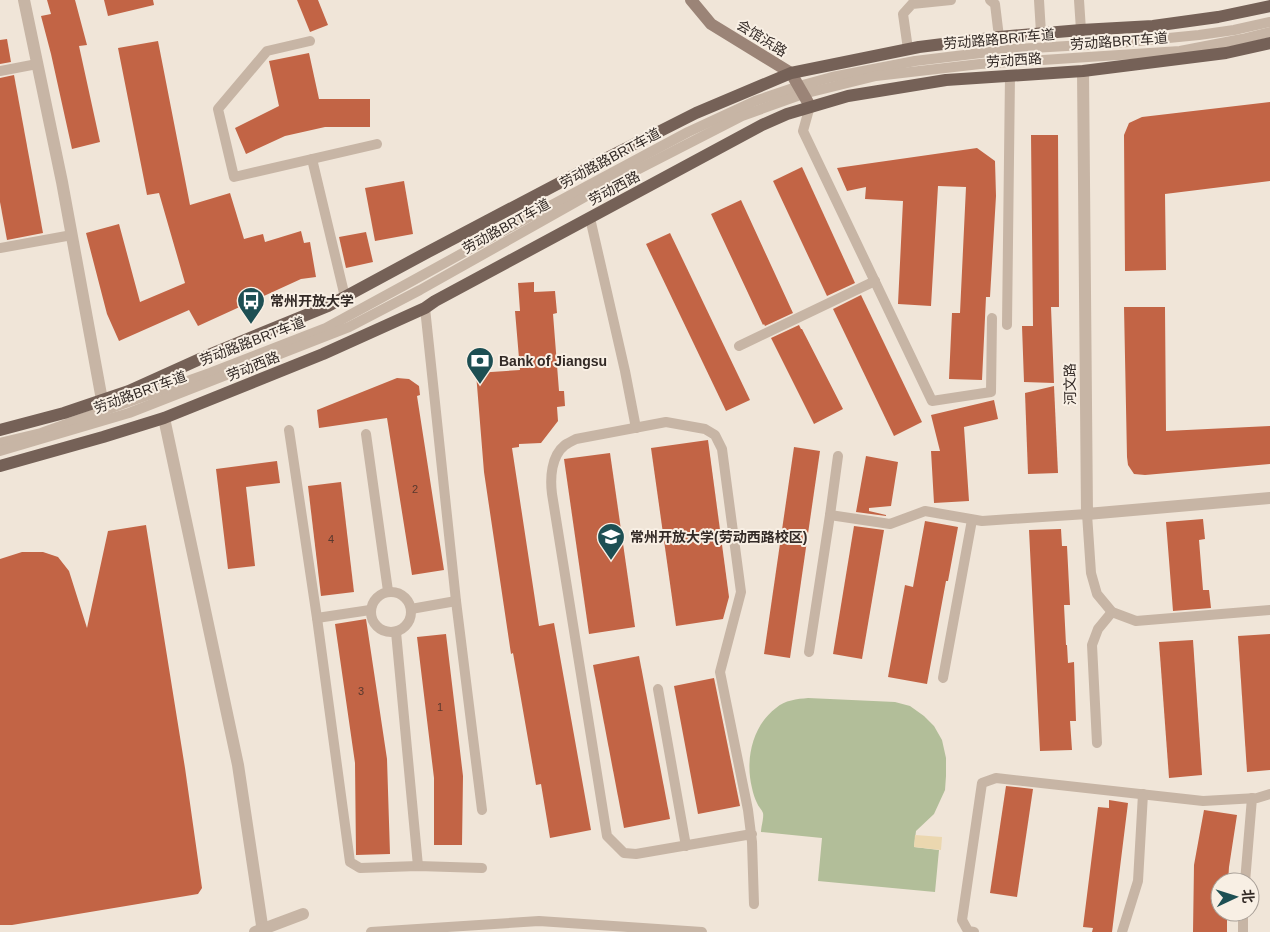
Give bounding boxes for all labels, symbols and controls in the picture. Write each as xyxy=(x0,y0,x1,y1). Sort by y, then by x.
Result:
street label: 会馆浜路 xyxy=(734,16,790,60)
street label: 劳动路路BRT车道 xyxy=(943,26,1055,52)
street label: 劳动路BRT车道 xyxy=(1070,30,1168,52)
street label: 劳动西路 xyxy=(986,50,1042,70)
street label: 劳动路路BRT车道 xyxy=(557,125,663,191)
street label: 劳动西路 xyxy=(586,168,642,208)
street label: 劳动路BRT车道 xyxy=(459,195,553,257)
bus stop icon: 常州开放大学 xyxy=(236,286,266,325)
place label: 常州开放大学 xyxy=(270,293,354,309)
street label: 劳动路路BRT车道 xyxy=(197,314,307,368)
bank icon: Bank of Jiangsu xyxy=(465,346,495,385)
street label: 劳动西路 xyxy=(224,348,282,384)
place label: Bank of Jiangsu xyxy=(499,353,607,369)
street label: 河文路 xyxy=(1062,363,1078,405)
street label: 劳动路BRT车道 xyxy=(91,368,189,416)
house number: 2 xyxy=(412,483,418,495)
school or university icon: 常州开放大学(劳动西路校区) xyxy=(596,522,626,561)
place label: 常州开放大学(劳动西路校区) xyxy=(630,529,807,545)
house number: 4 xyxy=(328,533,334,545)
house number: 3 xyxy=(358,685,364,697)
house number: 1 xyxy=(437,701,443,713)
north arrow xyxy=(1210,872,1260,922)
text: 北 xyxy=(1239,889,1256,904)

